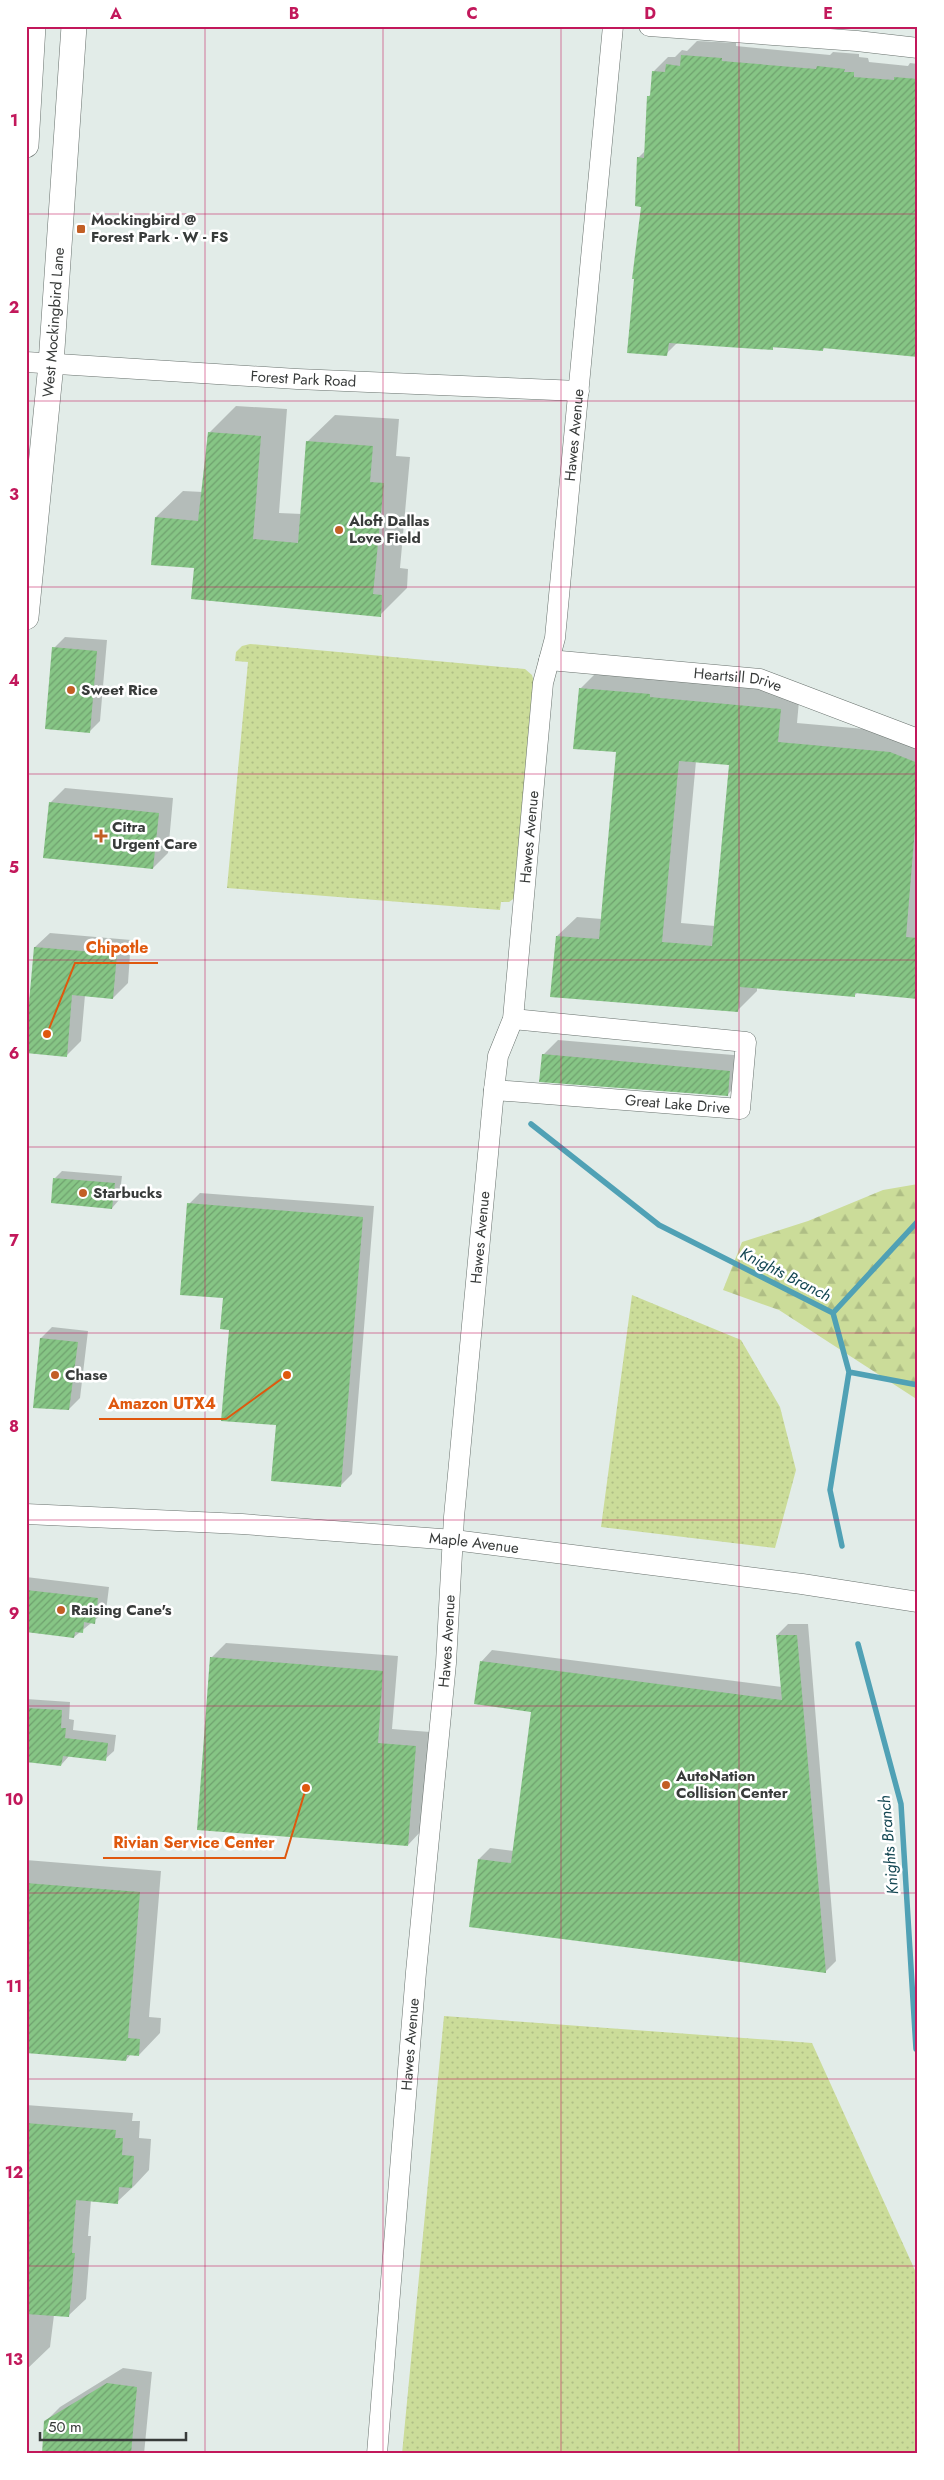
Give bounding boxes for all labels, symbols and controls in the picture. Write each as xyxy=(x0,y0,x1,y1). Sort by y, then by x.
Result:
text: A xyxy=(109,2,122,25)
text: B xyxy=(289,2,299,25)
text: C xyxy=(466,2,478,25)
text: D xyxy=(644,2,656,25)
text: E xyxy=(823,2,833,25)
text: 1 xyxy=(10,109,18,132)
place label: Mockingbird @ Forest Park - W - FS xyxy=(91,209,228,248)
marker: Mockingbird @ Forest Park - W - FS xyxy=(75,223,87,235)
street label: West Mockingbird Lane xyxy=(37,246,70,398)
text: 2 xyxy=(9,296,19,319)
street label: Forest Park Road xyxy=(250,365,357,393)
street label: Hawes Avenue xyxy=(559,388,590,482)
text: 3 xyxy=(9,483,19,506)
place label: Aloft Dallas Love Field xyxy=(348,510,430,549)
marker: Aloft Dallas Love Field xyxy=(333,524,345,536)
street label: Heartsill Drive xyxy=(693,662,785,697)
text: 4 xyxy=(8,669,20,692)
place label: Sweet Rice xyxy=(81,679,158,701)
marker: Sweet Rice xyxy=(65,684,77,696)
street label: Hawes Avenue xyxy=(514,789,544,884)
place label: Citra Urgent Care xyxy=(112,816,198,855)
marker: Citra Urgent Care xyxy=(94,829,108,843)
text: 5 xyxy=(9,856,19,879)
callout: Chipotle xyxy=(75,932,158,963)
text: Chipotle xyxy=(86,936,148,959)
text: 6 xyxy=(9,1042,19,1065)
street label: Great Lake Drive xyxy=(624,1089,731,1119)
place label: Starbucks xyxy=(93,1182,162,1204)
marker: Starbucks xyxy=(77,1187,89,1199)
street label: Hawes Avenue xyxy=(465,1190,495,1285)
text: 7 xyxy=(9,1229,19,1252)
water label: Knights Branch xyxy=(736,1242,835,1307)
place label: Chase xyxy=(65,1364,108,1386)
marker: Chase xyxy=(49,1369,61,1381)
callout: Amazon UTX4 xyxy=(99,1388,226,1419)
text: Amazon UTX4 xyxy=(107,1392,216,1415)
text: 8 xyxy=(9,1415,19,1438)
street label: Maple Avenue xyxy=(428,1527,521,1559)
street label: Hawes Avenue xyxy=(433,1594,461,1688)
place label: Raising Cane's xyxy=(71,1599,172,1621)
text: 9 xyxy=(9,1602,19,1625)
marker: Raising Cane's xyxy=(55,1604,67,1616)
place label: AutoNation Collision Center xyxy=(675,1765,789,1804)
marker: AutoNation Collision Center xyxy=(660,1779,672,1791)
text: 10 xyxy=(5,1788,23,1811)
water label: Knights Branch xyxy=(873,1794,904,1895)
callout: Rivian Service Center xyxy=(103,1827,285,1858)
text: Rivian Service Center xyxy=(113,1831,275,1854)
text: 11 xyxy=(6,1975,22,1998)
street label: Hawes Avenue xyxy=(395,1997,425,2092)
text: 12 xyxy=(5,2161,23,2184)
text: 13 xyxy=(5,2348,23,2371)
scale bar xyxy=(40,2410,186,2442)
text: 50 m xyxy=(48,2416,82,2438)

